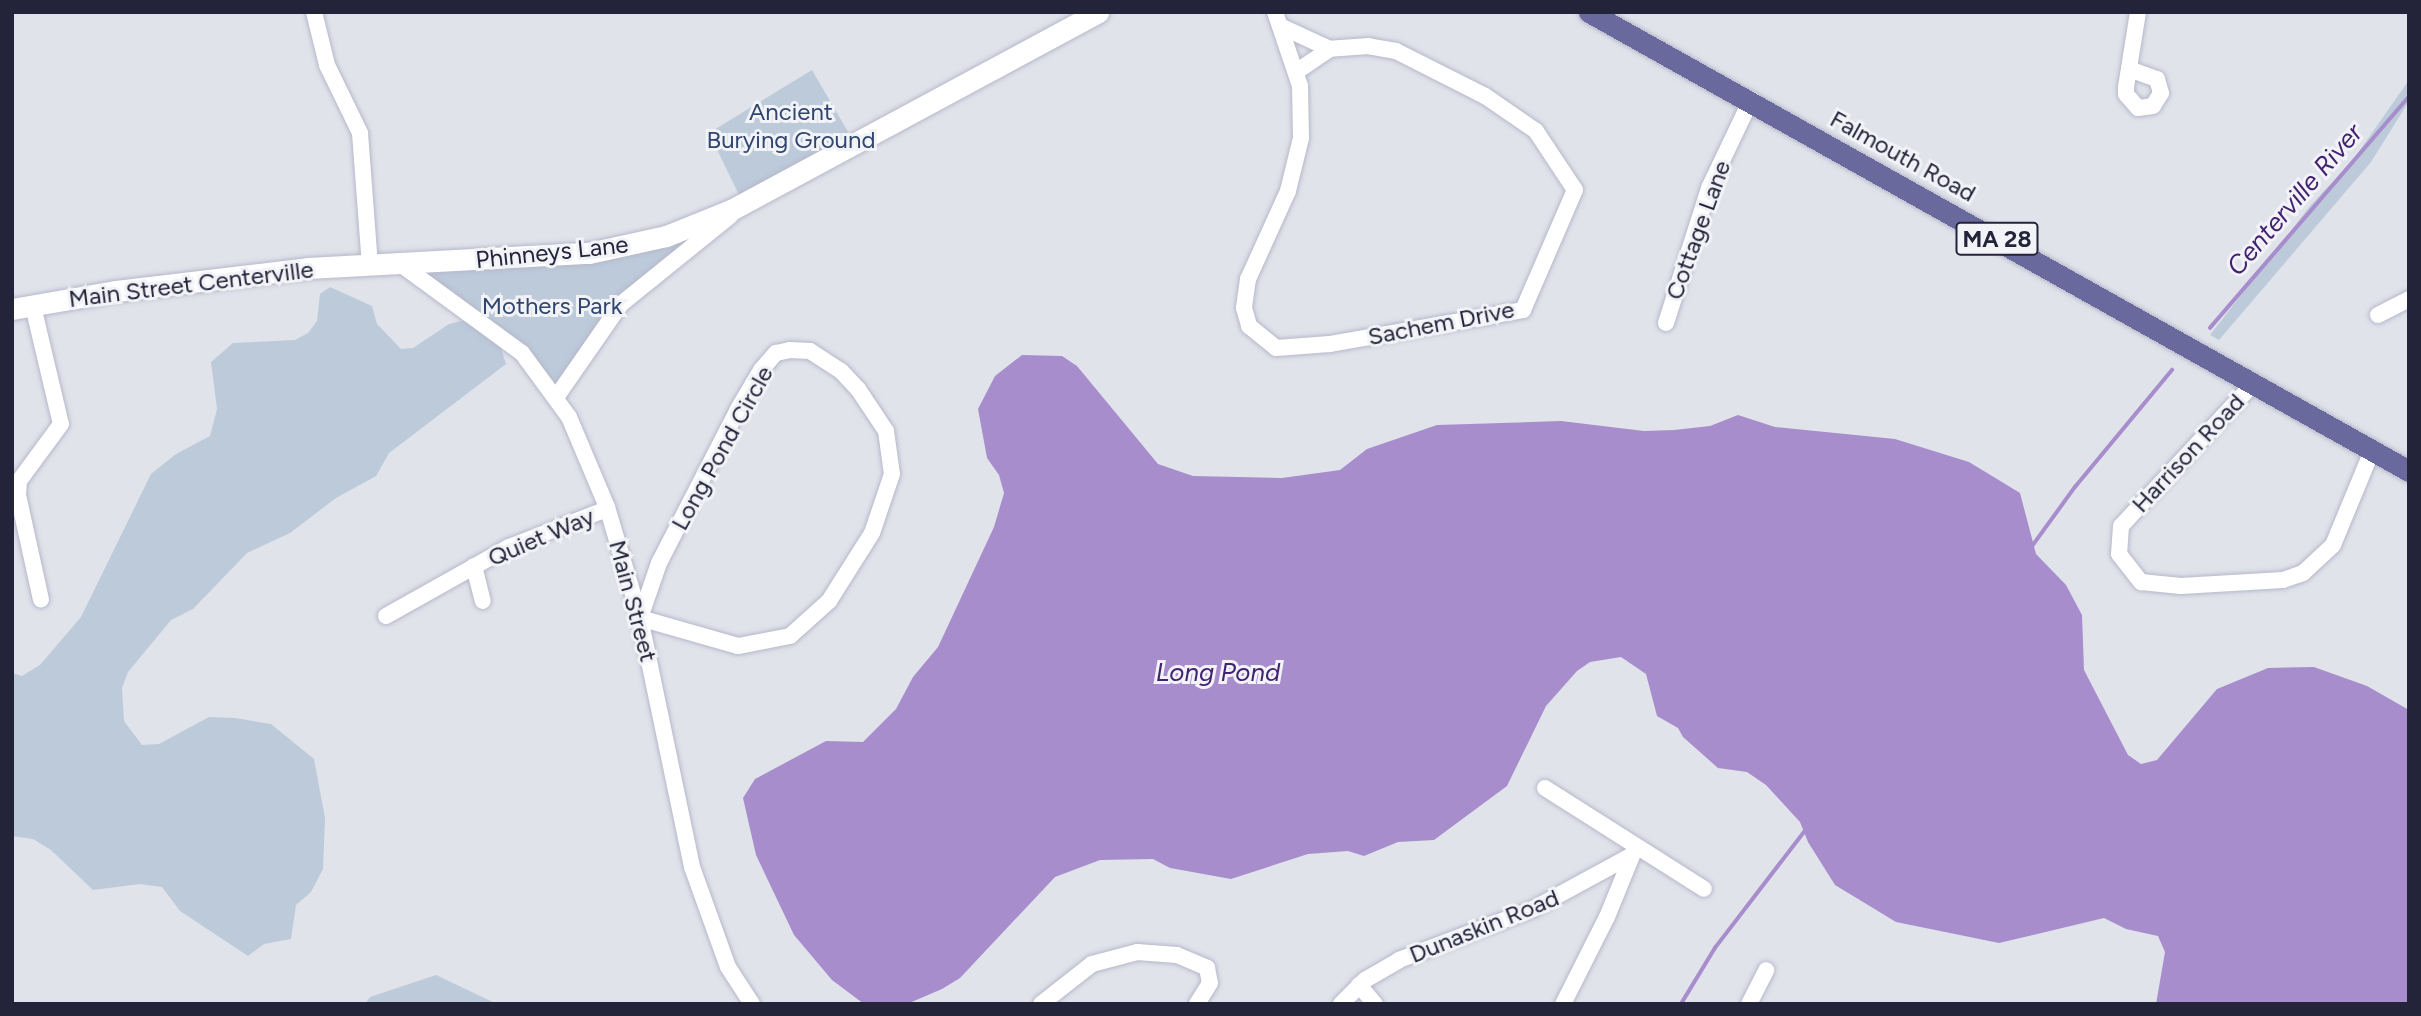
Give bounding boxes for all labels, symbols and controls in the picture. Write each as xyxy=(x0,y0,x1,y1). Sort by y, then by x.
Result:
park label: Ancient Burying Ground xyxy=(707,98,875,154)
street label: Falmouth Road xyxy=(1825,104,1981,208)
water label: Centerville River xyxy=(2221,118,2369,282)
street label: Cottage Lane xyxy=(1660,157,1736,303)
road number: MA 28 xyxy=(1955,220,2039,258)
street label: Phinneys Lane xyxy=(474,230,630,274)
street label: Main Street Centerville xyxy=(67,255,315,313)
park label: Mothers Park xyxy=(482,292,622,320)
street label: Sachem Drive xyxy=(1365,295,1517,351)
street label: Long Pond Circle xyxy=(665,361,779,535)
street label: Harrison Road xyxy=(2126,388,2250,518)
street label: Quiet Way xyxy=(484,502,598,572)
street label: Main Street xyxy=(603,537,663,665)
water label: Long Pond xyxy=(1156,657,1280,689)
street label: Dunaskin Road xyxy=(1405,883,1563,969)

